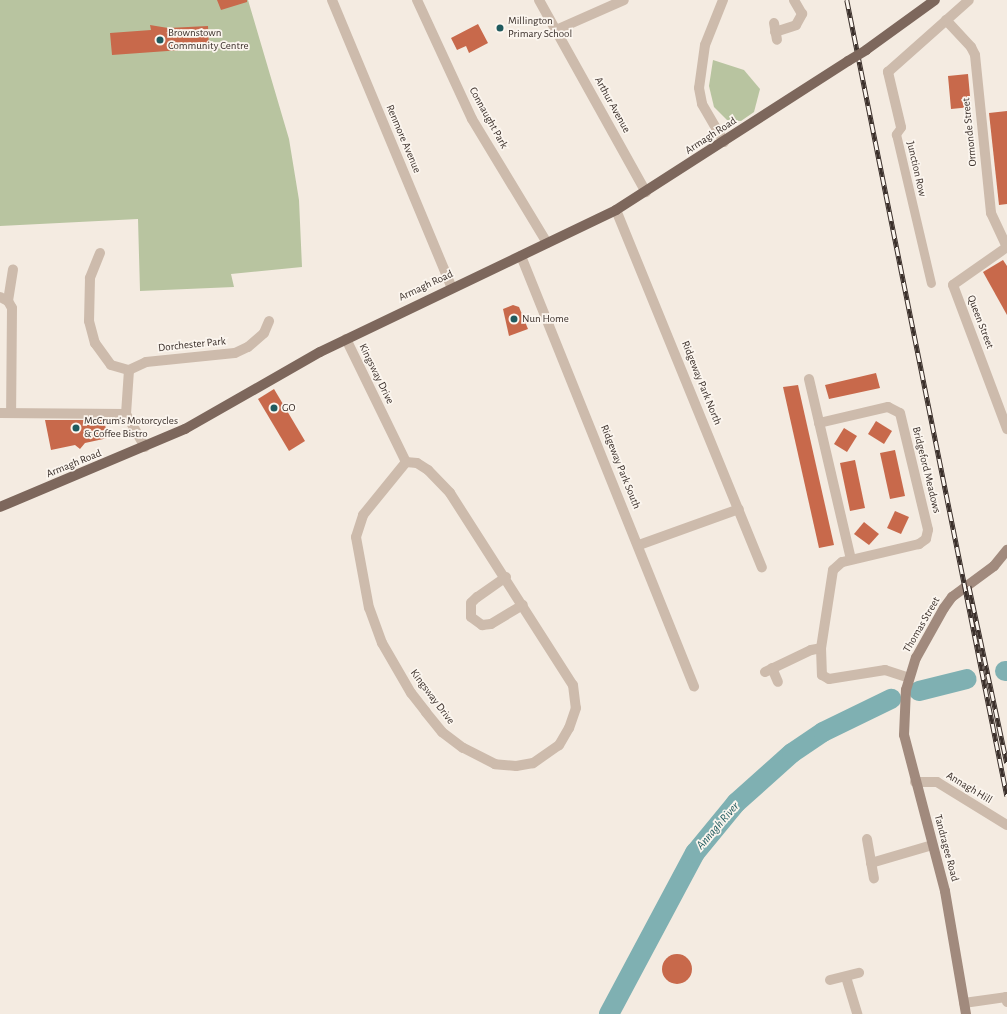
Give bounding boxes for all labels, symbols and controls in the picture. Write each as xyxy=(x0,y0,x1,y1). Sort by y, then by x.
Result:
place label: Millington Primary School xyxy=(508,15,572,41)
marker: Millington Primary School xyxy=(495,23,505,33)
place label: Brownstown Community Centre xyxy=(168,27,249,53)
marker: Brownstown Community Centre xyxy=(155,35,165,45)
street label: Arthur Avenue xyxy=(591,75,633,135)
street label: Connaught Park xyxy=(466,85,510,151)
street label: Ormonde Street xyxy=(960,97,980,167)
street label: Renmore Avenue xyxy=(383,103,423,175)
street label: Armagh Road xyxy=(683,115,739,157)
street label: Junction Row xyxy=(903,140,929,198)
street label: Armagh Road xyxy=(397,268,455,304)
street label: Queen Street xyxy=(964,293,996,351)
place label: Nun Home xyxy=(522,312,569,326)
marker: Nun Home xyxy=(509,314,519,324)
street label: Dorchester Park xyxy=(158,335,226,355)
street label: Ridgeway Park North xyxy=(678,339,724,427)
street label: Kingsway Drive xyxy=(356,342,396,406)
place label: GO xyxy=(282,401,296,415)
marker: GO xyxy=(269,403,279,413)
place label: McCrum's Motorcycles & Coffee Bistro xyxy=(84,415,178,441)
marker: McCrum's Motorcycles & Coffee Bistro xyxy=(71,423,81,433)
street label: Ridgeway Park South xyxy=(597,423,643,511)
street label: Bridgeford Meadows xyxy=(909,425,943,515)
street label: Armagh Road xyxy=(44,447,104,481)
street label: Thomas Street xyxy=(901,595,943,655)
street label: Kingsway Drive xyxy=(407,667,457,727)
street label: Annagh Hill xyxy=(944,769,994,807)
water label: Annagh River xyxy=(694,799,742,853)
street label: Tandragee Road xyxy=(931,813,961,883)

